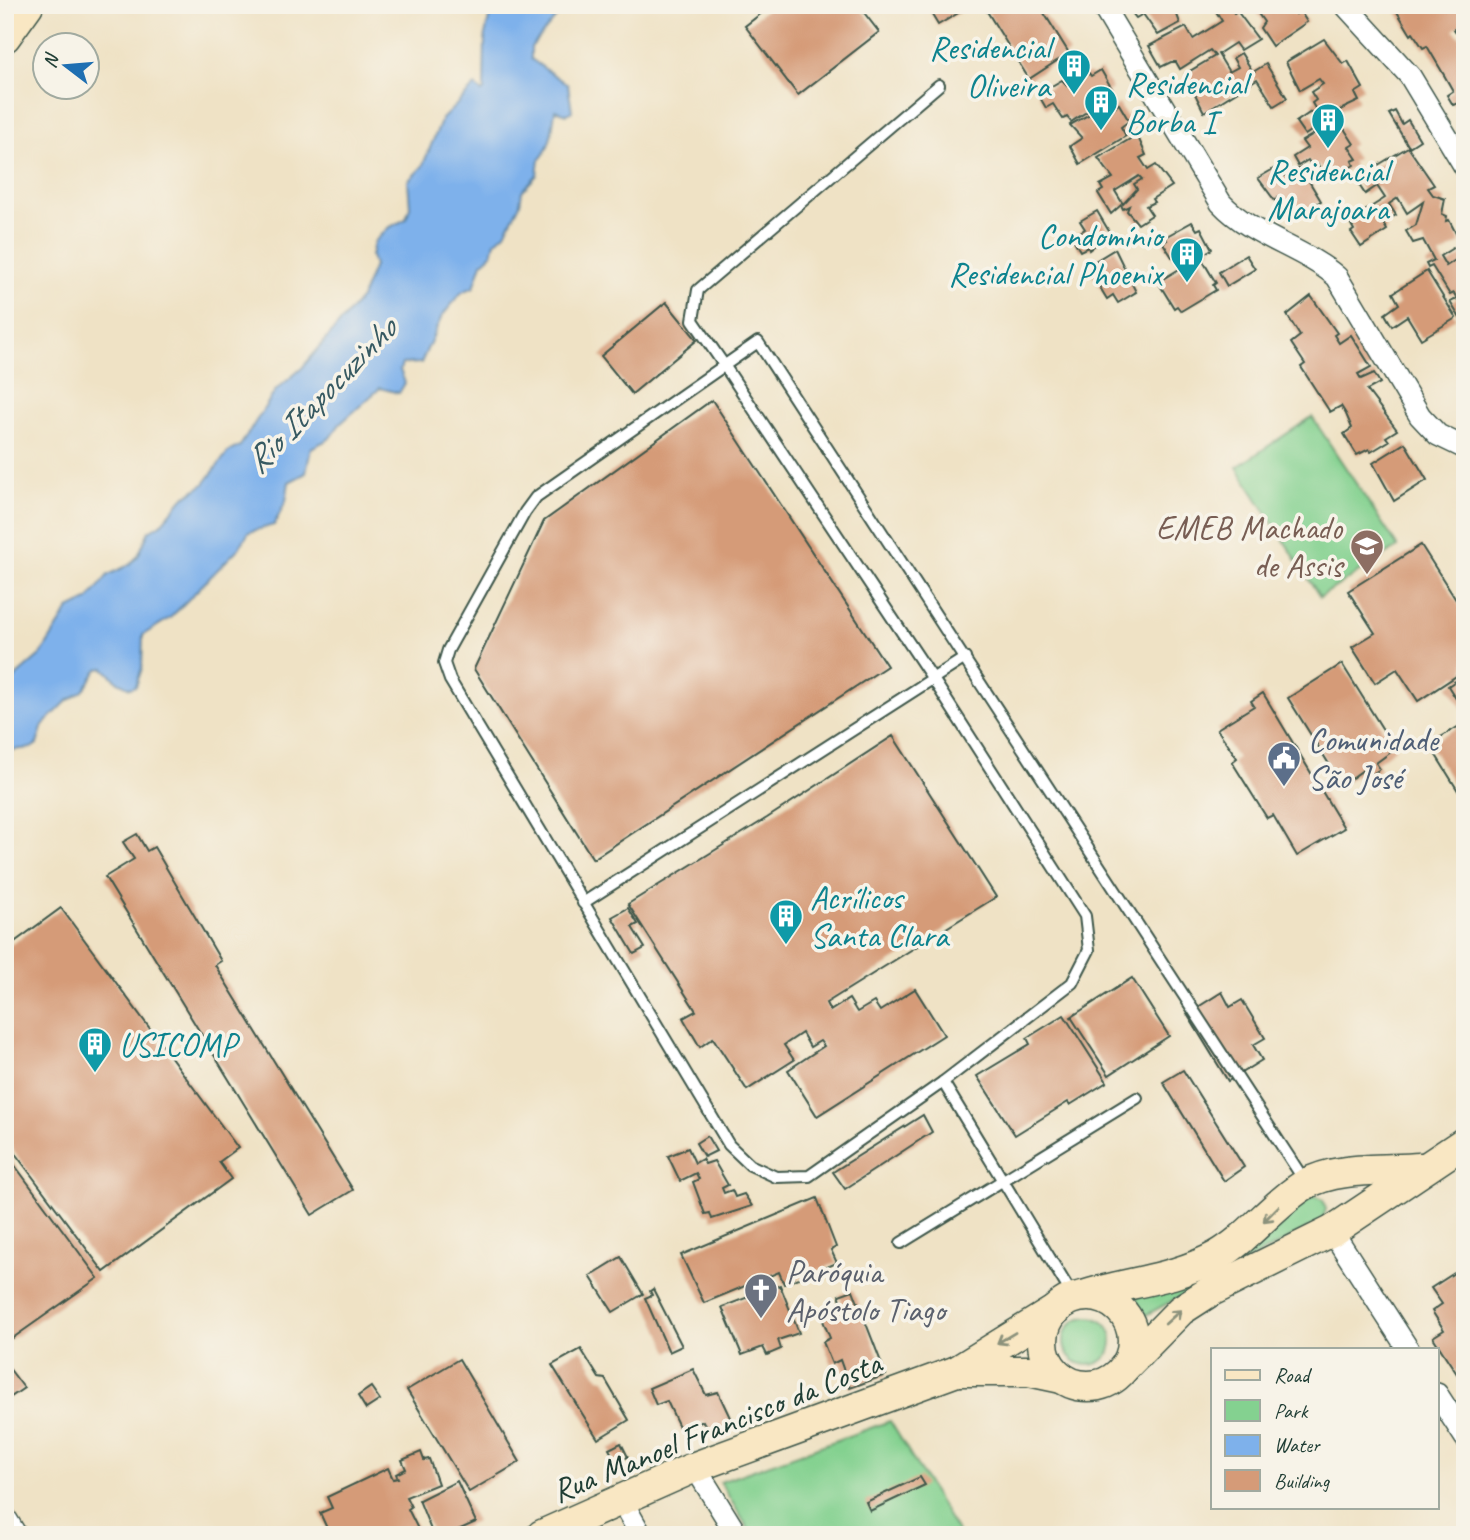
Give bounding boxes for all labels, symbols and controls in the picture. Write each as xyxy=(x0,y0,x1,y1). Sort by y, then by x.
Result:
place label: Residencial Oliveira xyxy=(929,27,1055,107)
north arrow xyxy=(32,32,102,102)
building icon: Residencial Oliveira xyxy=(1055,47,1093,96)
text: N xyxy=(37,50,65,71)
place label: Residencial Borba I xyxy=(1126,63,1252,143)
building icon: Residencial Borba I xyxy=(1082,83,1120,132)
building icon: Residencial Marajoara xyxy=(1309,101,1347,150)
place label: Residencial Marajoara xyxy=(1267,150,1394,230)
place label: Condomínio Residencial Phoenix xyxy=(948,215,1165,295)
building icon: Condomínio Residencial Phoenix xyxy=(1168,235,1206,284)
water label: Rio Itapocuzinho xyxy=(235,305,409,483)
place label: EMEB Machado de Assis xyxy=(1156,507,1345,587)
school or university icon: EMEB Machado de Assis xyxy=(1348,527,1386,576)
place label: Comunidade São José xyxy=(1308,719,1440,799)
public building icon: Comunidade São José xyxy=(1265,739,1303,788)
place label: Acrílicos Santa Clara xyxy=(810,877,951,957)
building icon: Acrílicos Santa Clara xyxy=(767,897,805,946)
place label: USICOMP xyxy=(119,1024,241,1066)
building icon: USICOMP xyxy=(76,1025,114,1074)
one-way arrow xyxy=(1262,1205,1279,1222)
place label: Paróquia Apóstolo Tiago xyxy=(786,1251,948,1331)
church icon: Paróquia Apóstolo Tiago xyxy=(742,1271,780,1320)
one-way arrow xyxy=(1164,1309,1182,1325)
one-way arrow xyxy=(996,1331,1016,1345)
street label: Rua Manoel Francisco da Costa xyxy=(546,1341,889,1512)
legend xyxy=(1211,1348,1438,1508)
text: Road xyxy=(1274,1362,1313,1388)
text: Park xyxy=(1274,1398,1309,1424)
text: Water xyxy=(1274,1432,1321,1458)
text: Building xyxy=(1274,1468,1331,1494)

